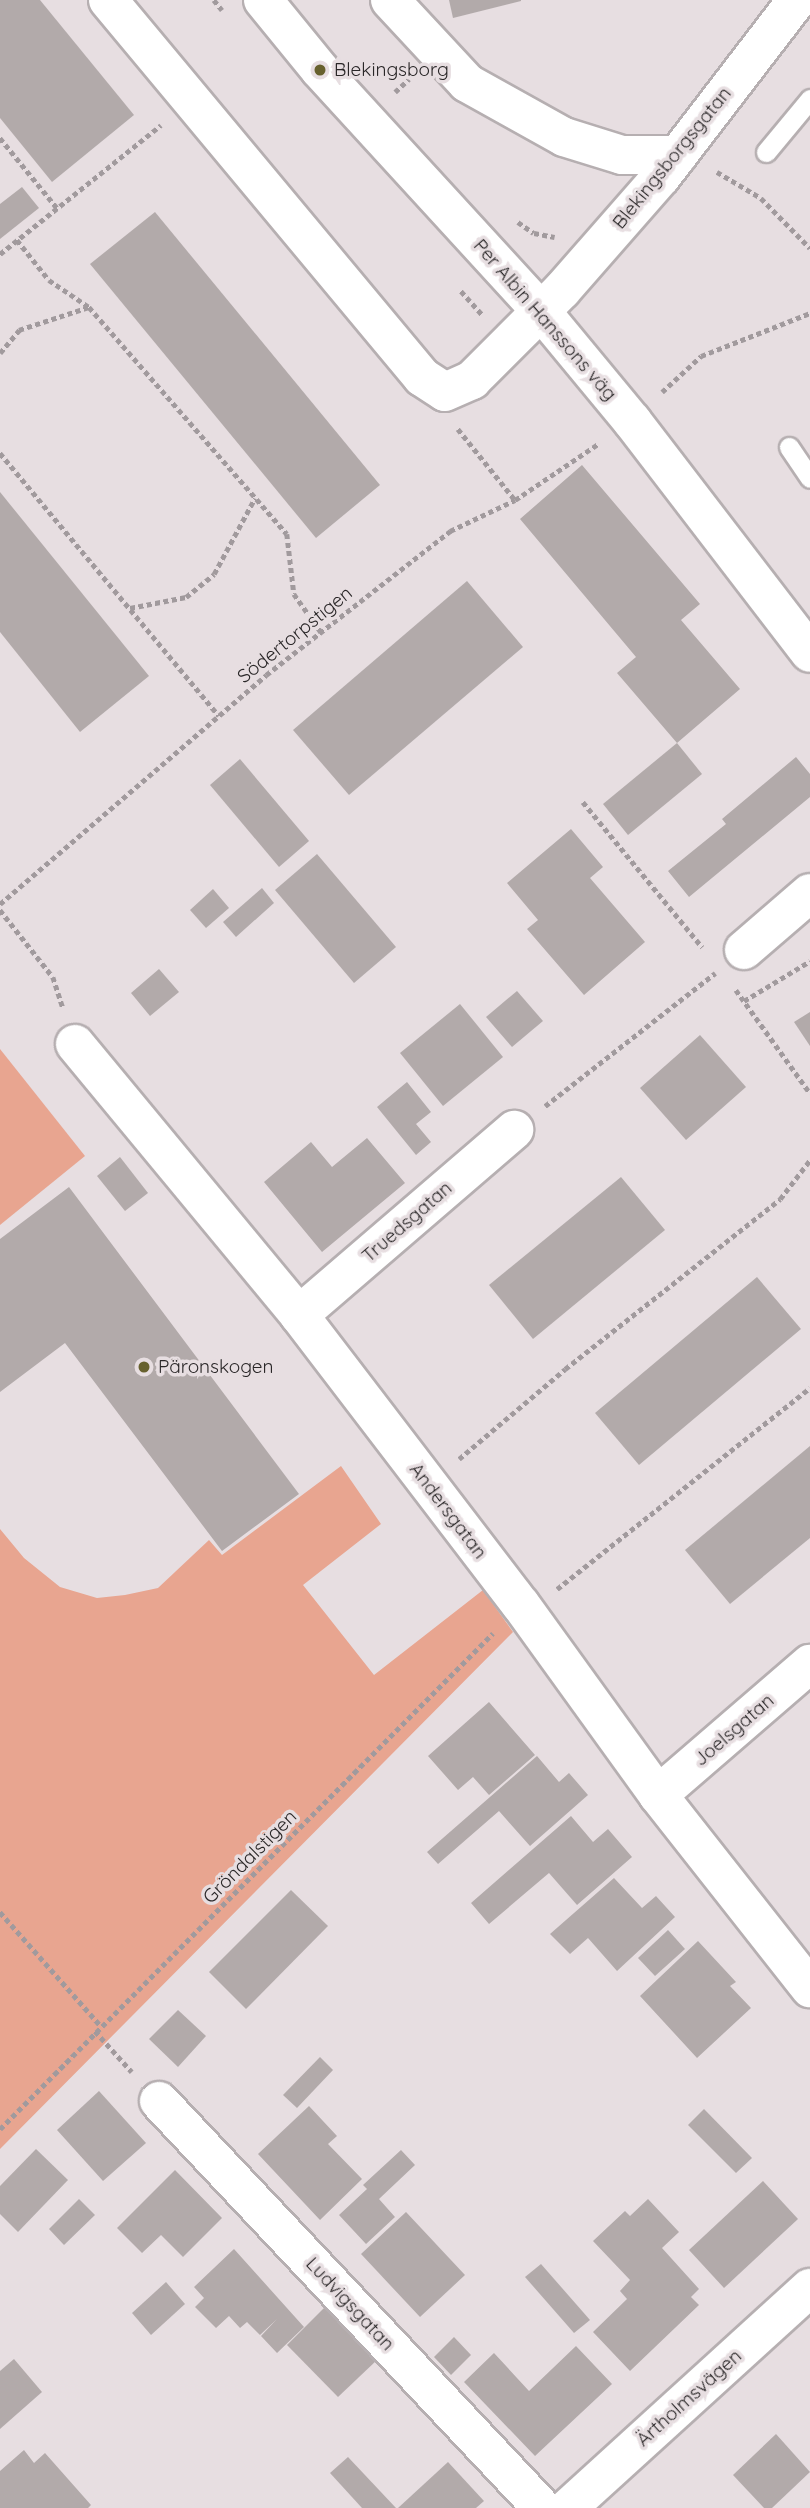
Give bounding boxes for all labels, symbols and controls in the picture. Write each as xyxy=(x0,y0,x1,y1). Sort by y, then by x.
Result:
place label: Blekingsborg xyxy=(334,59,449,81)
marker: Blekingsborg xyxy=(312,62,328,78)
street label: Blekingsborgsgatan xyxy=(608,83,736,233)
street label: Per Albin Hanssons väg xyxy=(469,235,621,405)
street label: Södertorpstigen xyxy=(233,582,357,688)
street label: Truedsgatan xyxy=(357,1177,457,1267)
place label: Päronskogen xyxy=(158,1356,273,1378)
marker: Päronskogen xyxy=(136,1359,152,1375)
street label: Andersgatan xyxy=(405,1459,491,1563)
street label: Joelsgatan xyxy=(689,1689,779,1771)
street label: Gröndalstigen xyxy=(198,1805,302,1909)
street label: Ludvigsgatan xyxy=(301,2253,399,2355)
street label: Ärtholmsvägen xyxy=(632,2345,746,2451)

